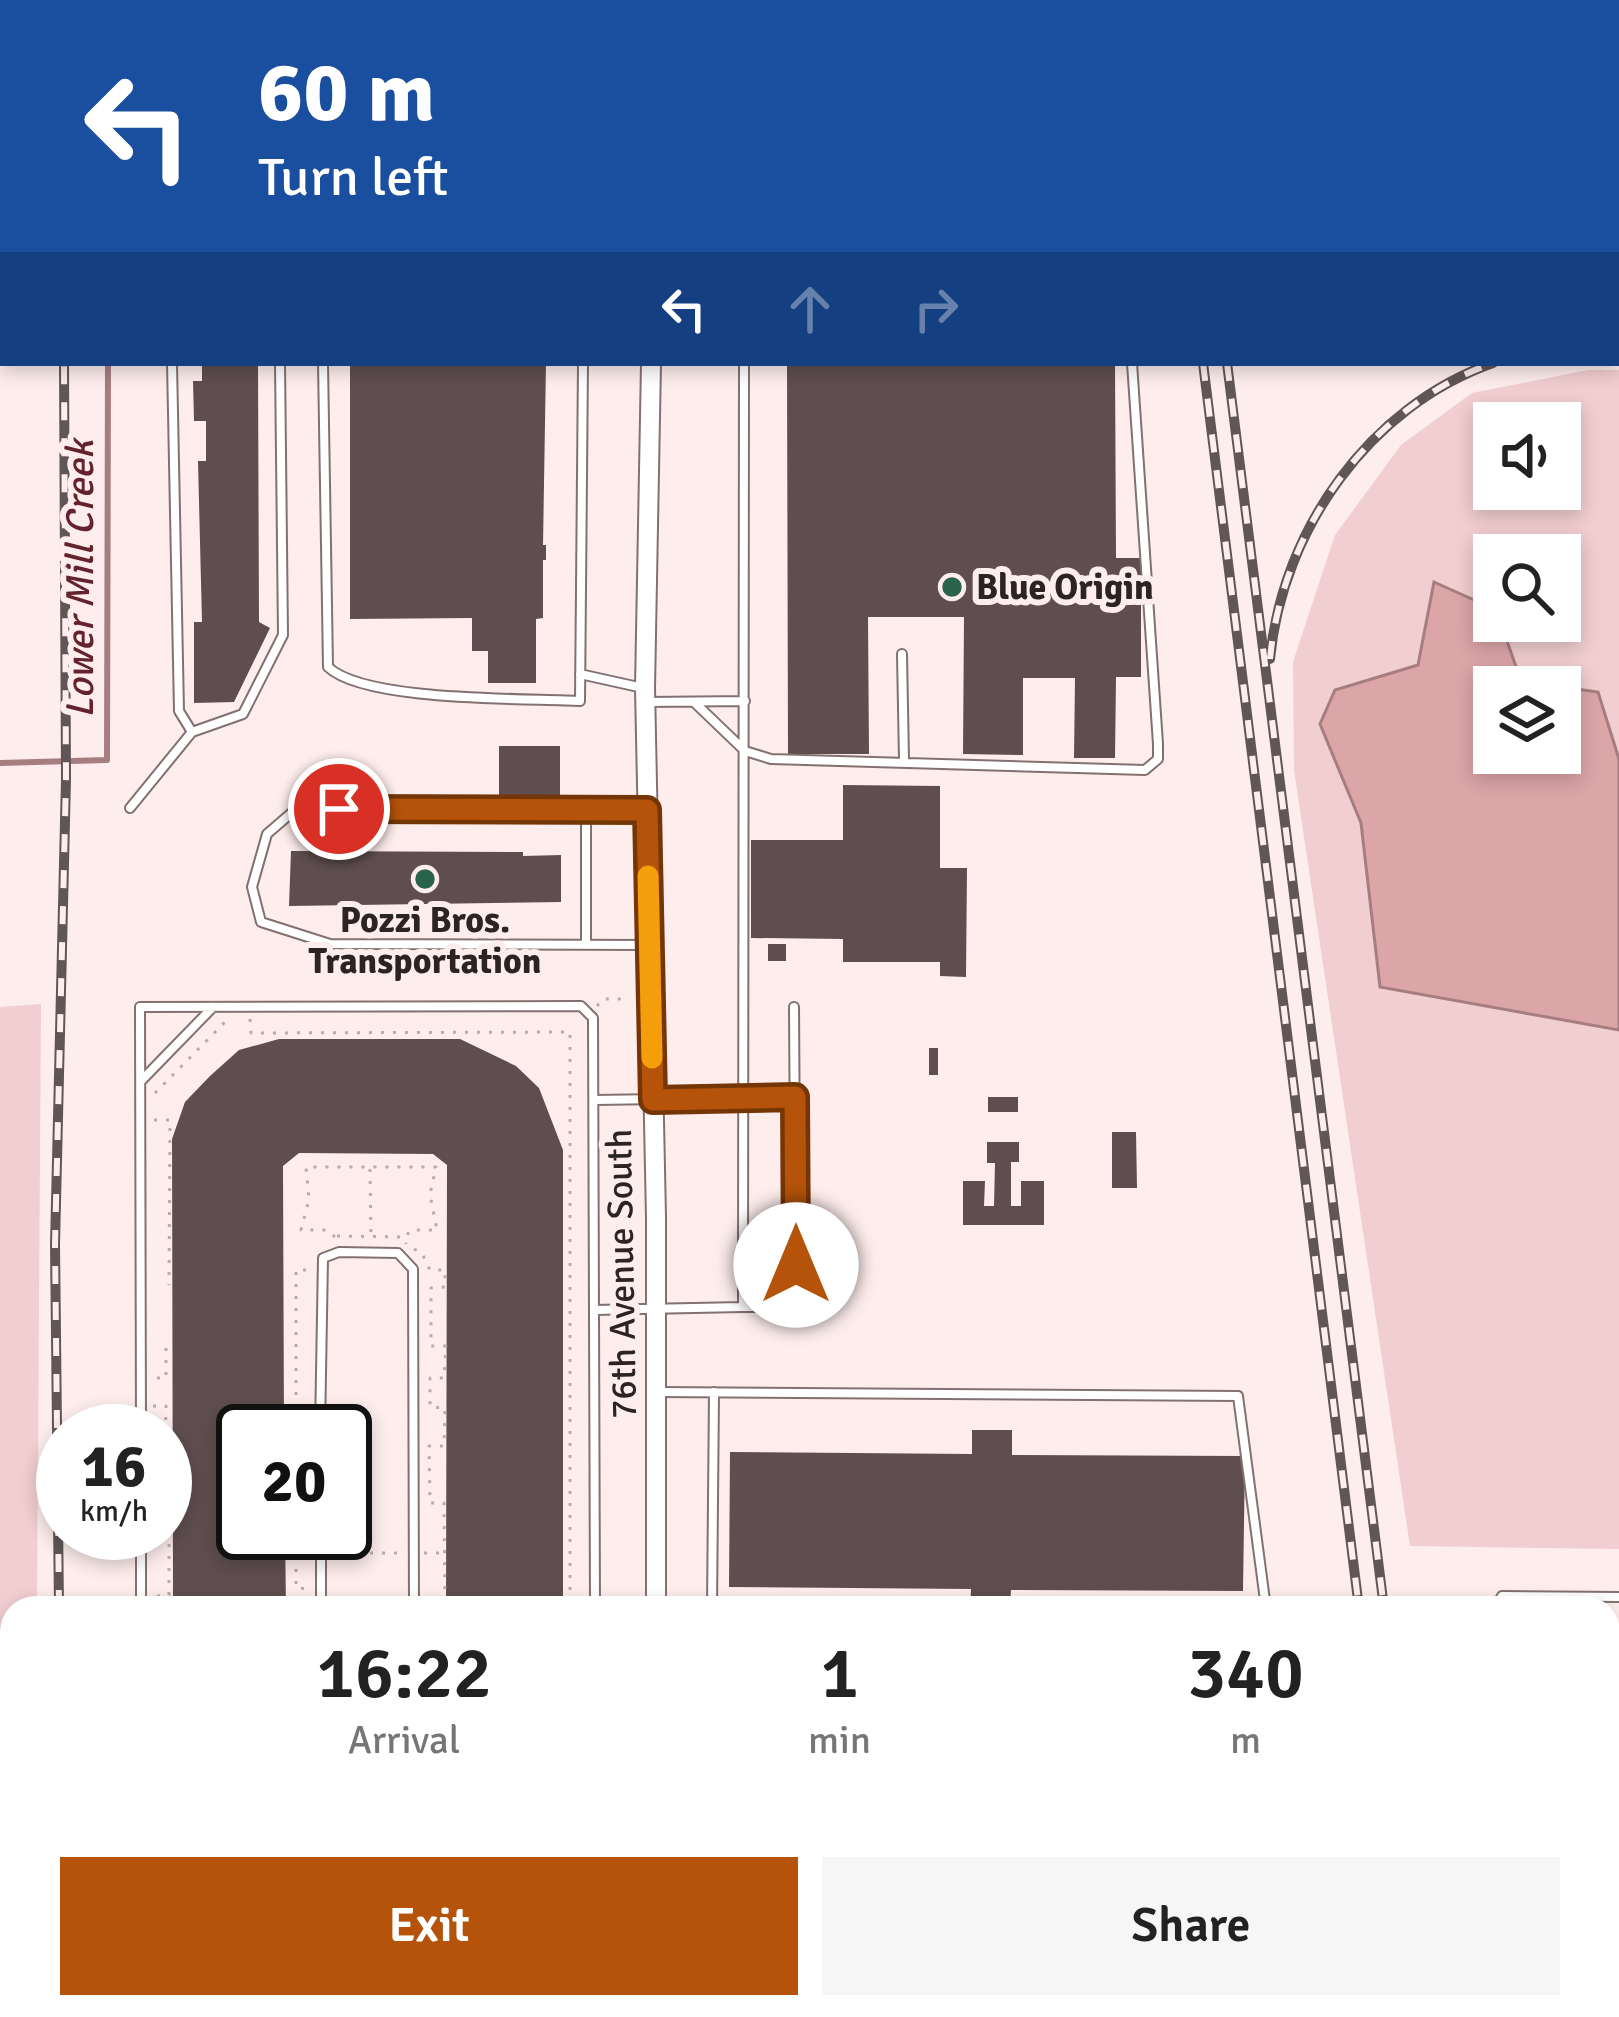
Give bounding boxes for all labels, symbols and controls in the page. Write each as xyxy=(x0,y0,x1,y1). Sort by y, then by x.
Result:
text: 60 m xyxy=(258,41,435,145)
icon: left xyxy=(60,48,216,204)
text: Turn left xyxy=(258,144,448,211)
icon: left xyxy=(651,276,717,342)
icon: ahead xyxy=(777,276,843,342)
icon: right xyxy=(903,276,969,342)
map controls xyxy=(1473,402,1581,774)
button: sound xyxy=(1473,402,1581,510)
water label: Lower Mill Creek xyxy=(56,436,104,718)
button: search xyxy=(1473,534,1581,642)
place label: Blue Origin xyxy=(976,565,1154,610)
marker: Blue Origin xyxy=(939,574,965,600)
button: layers xyxy=(1473,666,1581,774)
pin xyxy=(288,758,390,860)
icon: arrive xyxy=(306,776,372,842)
marker: Pozzi Bros. Transportation xyxy=(412,866,438,892)
place label: Pozzi Bros. Transportation xyxy=(309,898,541,984)
street label: 76th Avenue South xyxy=(597,1129,647,1419)
position arrow xyxy=(733,1202,859,1328)
speed limit sign: 20 xyxy=(216,1404,372,1560)
text: 16 xyxy=(82,1430,146,1504)
text: km/h xyxy=(80,1493,148,1530)
text: 16:22 xyxy=(316,1629,492,1718)
text: 1 xyxy=(820,1629,859,1718)
text: 340 xyxy=(1187,1629,1304,1718)
text: Arrival xyxy=(348,1716,460,1764)
text: min xyxy=(808,1716,871,1764)
text: m xyxy=(1230,1716,1261,1764)
button: Exit xyxy=(60,1857,798,1995)
button: Share xyxy=(822,1857,1560,1995)

